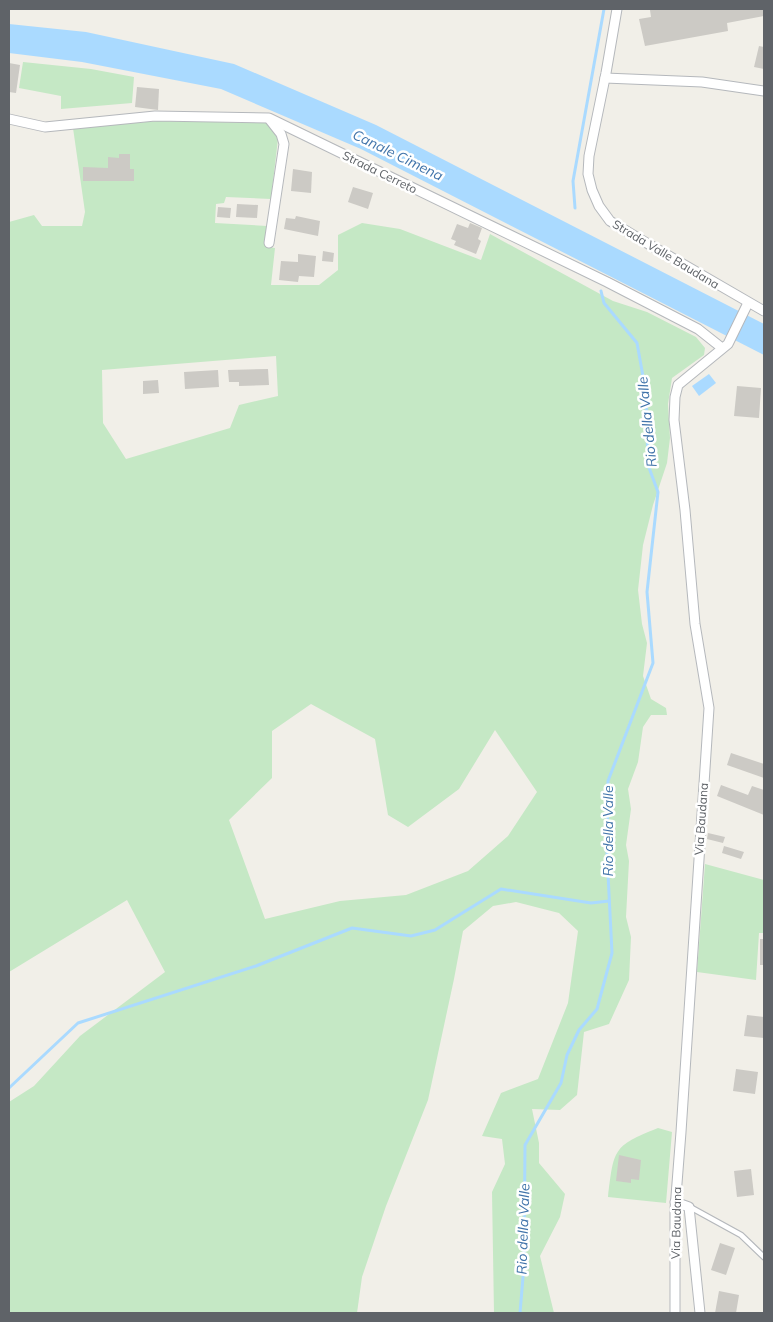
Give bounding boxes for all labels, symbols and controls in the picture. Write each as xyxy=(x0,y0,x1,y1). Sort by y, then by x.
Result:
water label: Canale Cimena xyxy=(350,125,446,185)
street label: Strada Cerreto xyxy=(340,147,420,197)
street label: Strada Valle Baudana xyxy=(610,216,722,292)
water label: Rio della Valle xyxy=(633,375,661,468)
street label: Via Baudana xyxy=(691,782,711,856)
water label: Rio della Valle xyxy=(599,785,617,877)
water label: Rio della Valle xyxy=(512,1183,534,1275)
street label: Via Baudana xyxy=(668,1187,684,1259)

